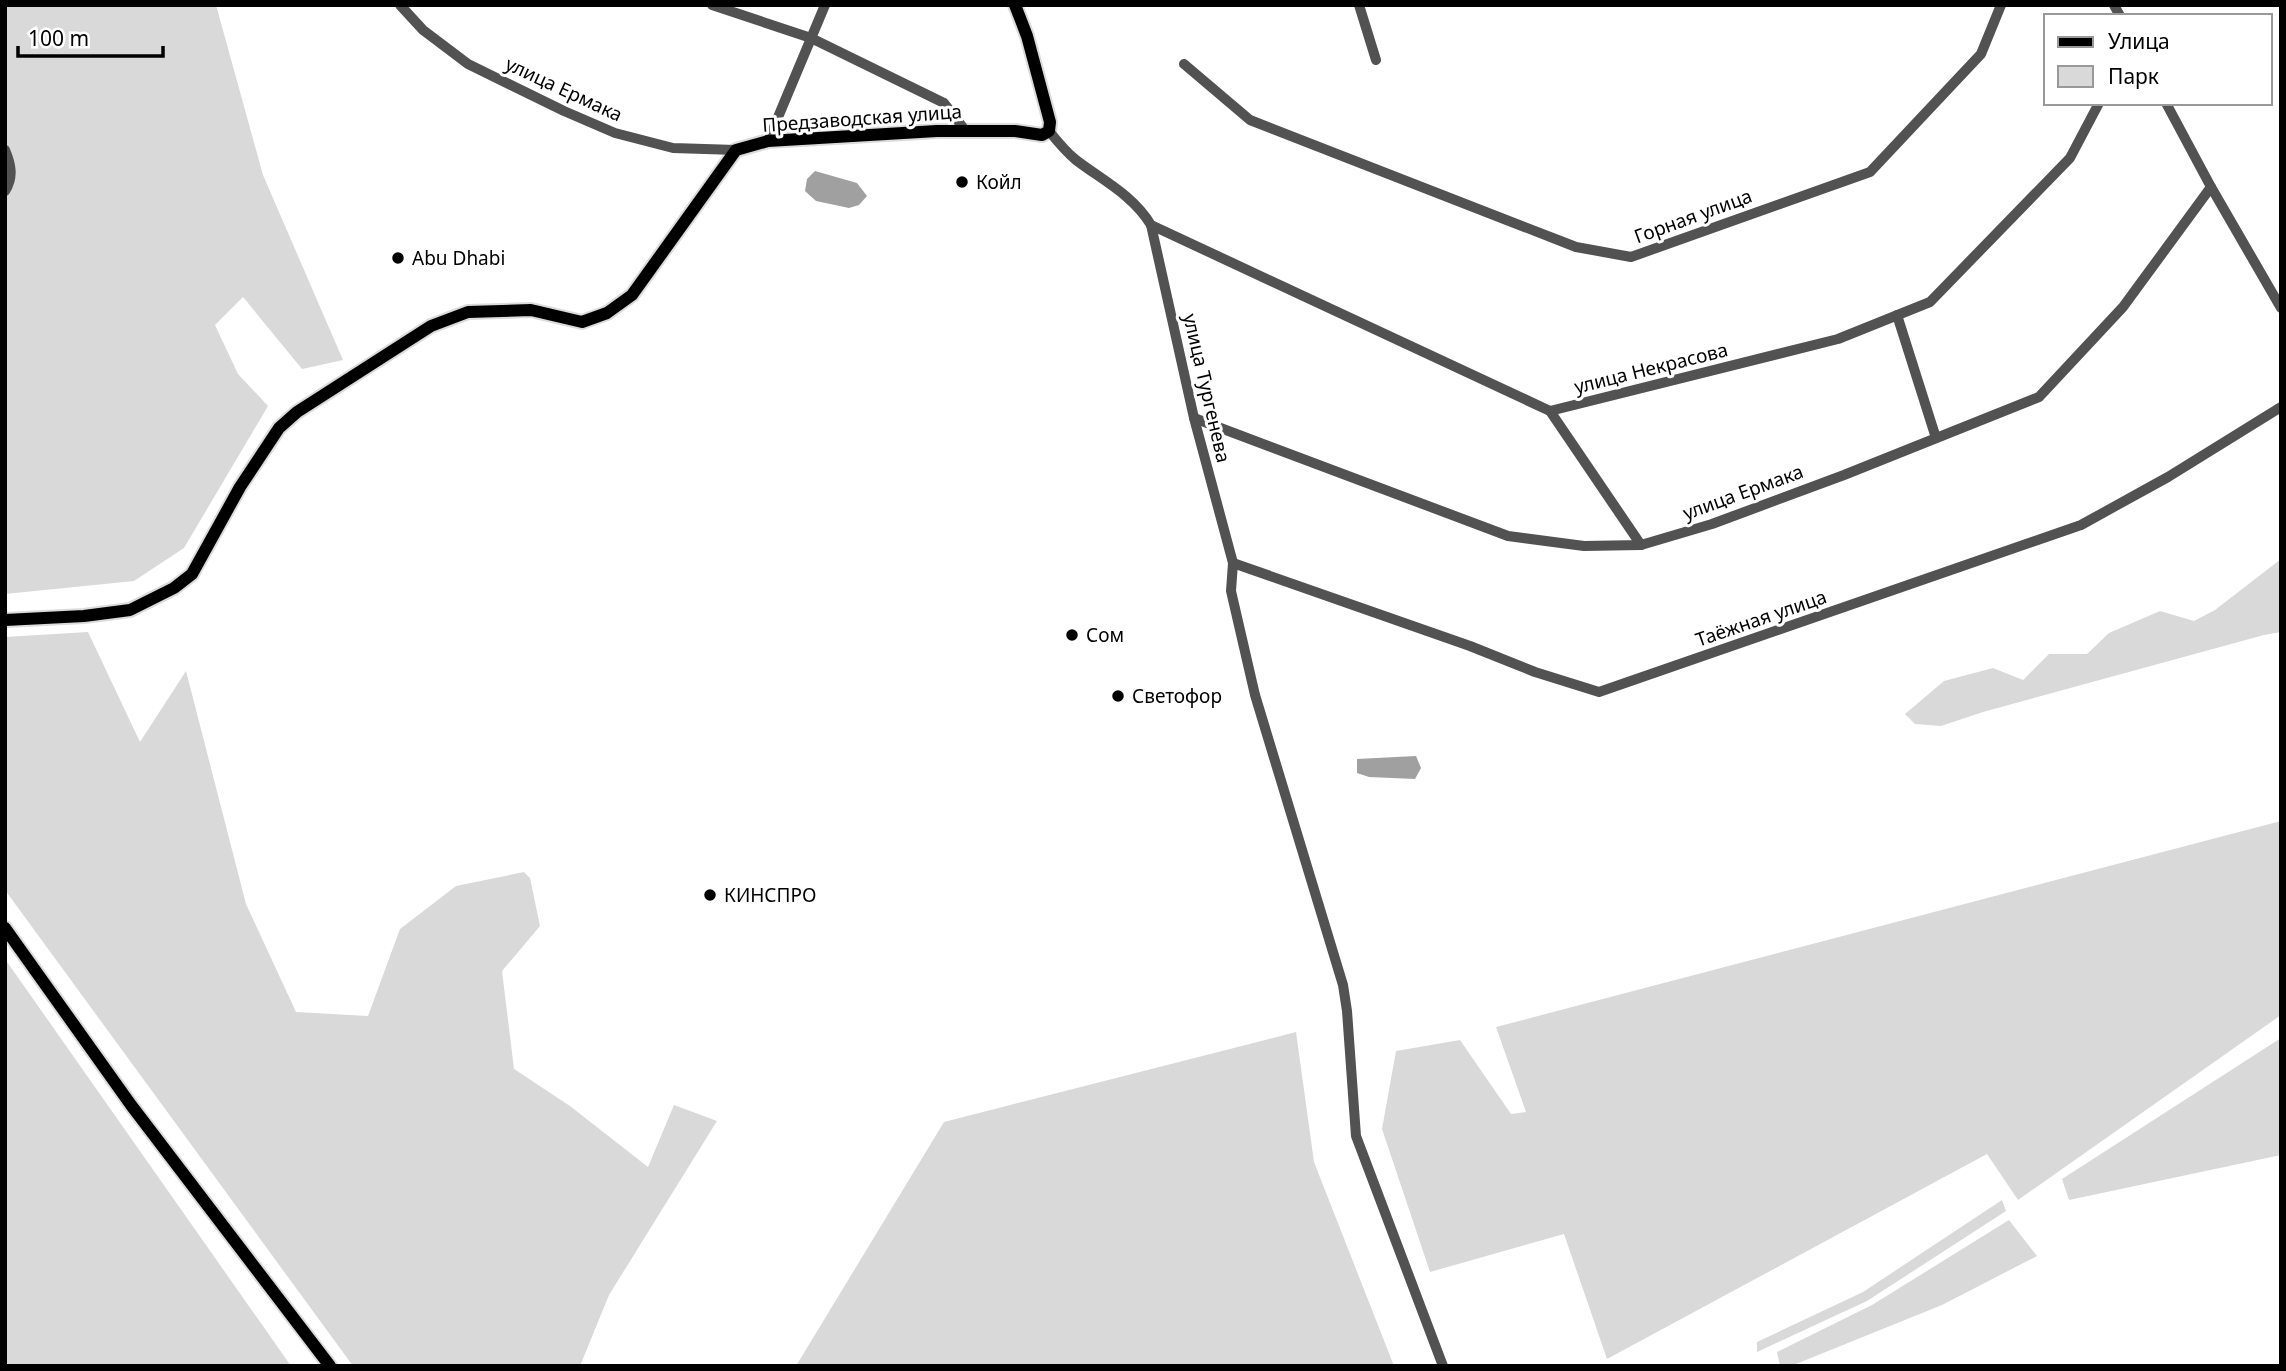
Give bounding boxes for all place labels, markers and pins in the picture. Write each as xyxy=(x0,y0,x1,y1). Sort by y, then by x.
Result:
place label: Койл xyxy=(976,169,1022,195)
marker: Койл xyxy=(954,174,970,190)
place label: Abu Dhabi xyxy=(412,245,505,271)
marker: Abu Dhabi xyxy=(390,250,406,266)
place label: Сом xyxy=(1086,622,1124,648)
marker: Сом xyxy=(1064,627,1080,643)
place label: Светофор xyxy=(1132,683,1222,709)
marker: Светофор xyxy=(1110,688,1126,704)
place label: КИНСПРО xyxy=(724,882,816,908)
marker: КИНСПРО xyxy=(702,887,718,903)

